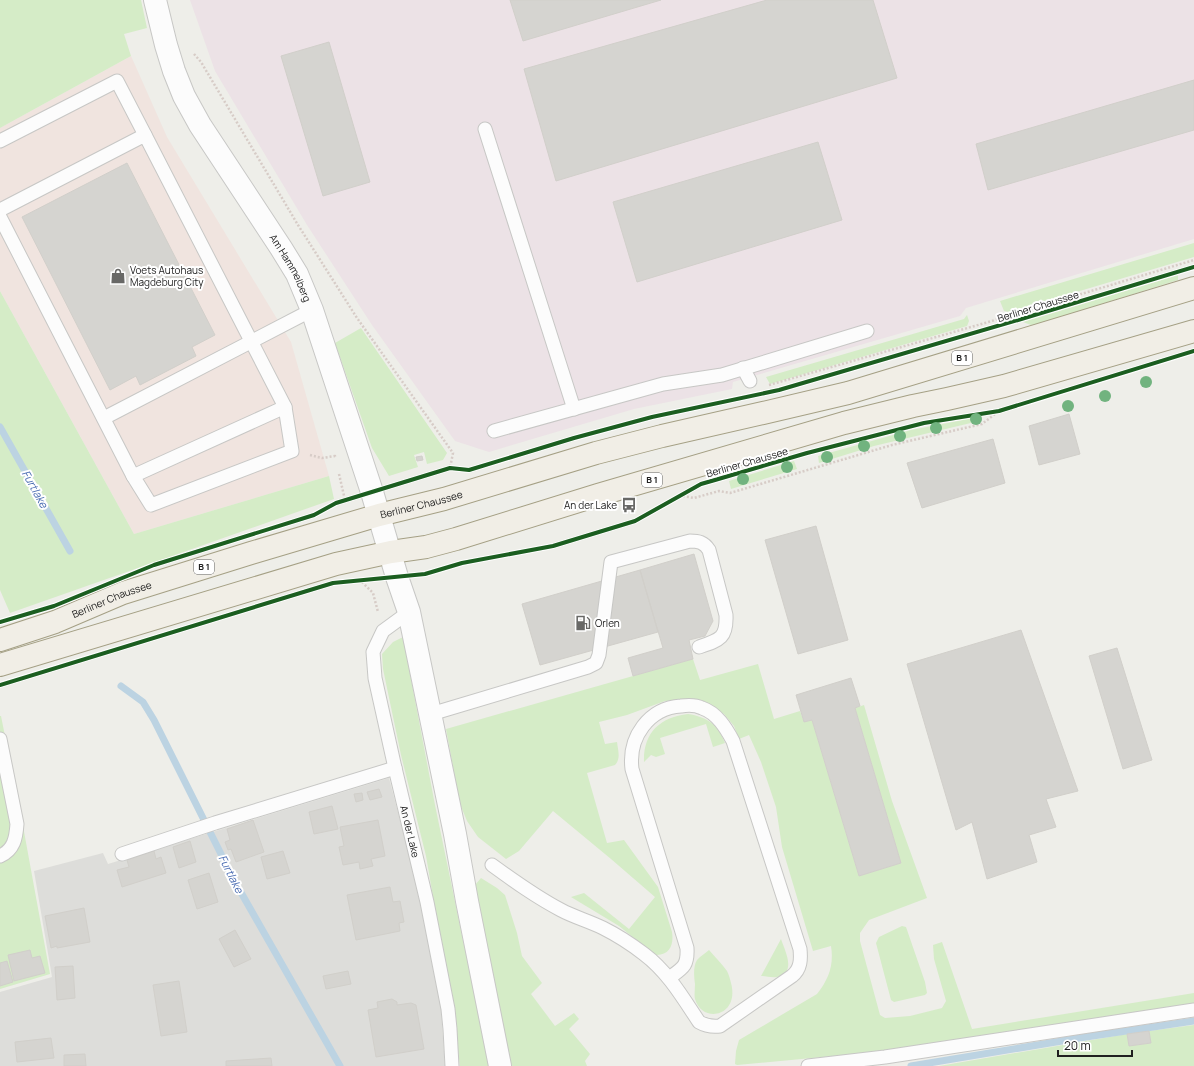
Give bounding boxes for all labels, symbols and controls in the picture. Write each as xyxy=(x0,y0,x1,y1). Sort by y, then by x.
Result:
street label: Am Hammelberg xyxy=(267,231,315,304)
place label: Voets Autohaus Magdeburg City xyxy=(130,263,204,289)
shop icon: Voets Autohaus Magdeburg City xyxy=(109,267,127,285)
street label: Berliner Chaussee xyxy=(996,287,1081,325)
road number: B 1 xyxy=(952,351,972,365)
street label: Berliner Chaussee xyxy=(705,444,790,480)
water label: Furtlake xyxy=(19,467,52,511)
road number: B 1 xyxy=(642,473,662,487)
street label: Berliner Chaussee xyxy=(379,487,464,521)
bus stop icon: An der Lake xyxy=(620,496,638,514)
place label: An der Lake xyxy=(564,498,617,512)
road number: B 1 xyxy=(194,560,214,574)
street label: Berliner Chaussee xyxy=(70,577,153,621)
fuel station icon: Orlen xyxy=(574,614,592,632)
place label: Orlen xyxy=(595,616,620,630)
street label: An der Lake xyxy=(397,804,423,859)
water label: Furtlake xyxy=(215,852,248,896)
scale bar xyxy=(1058,1032,1132,1058)
text: 20 m xyxy=(1064,1037,1091,1054)

